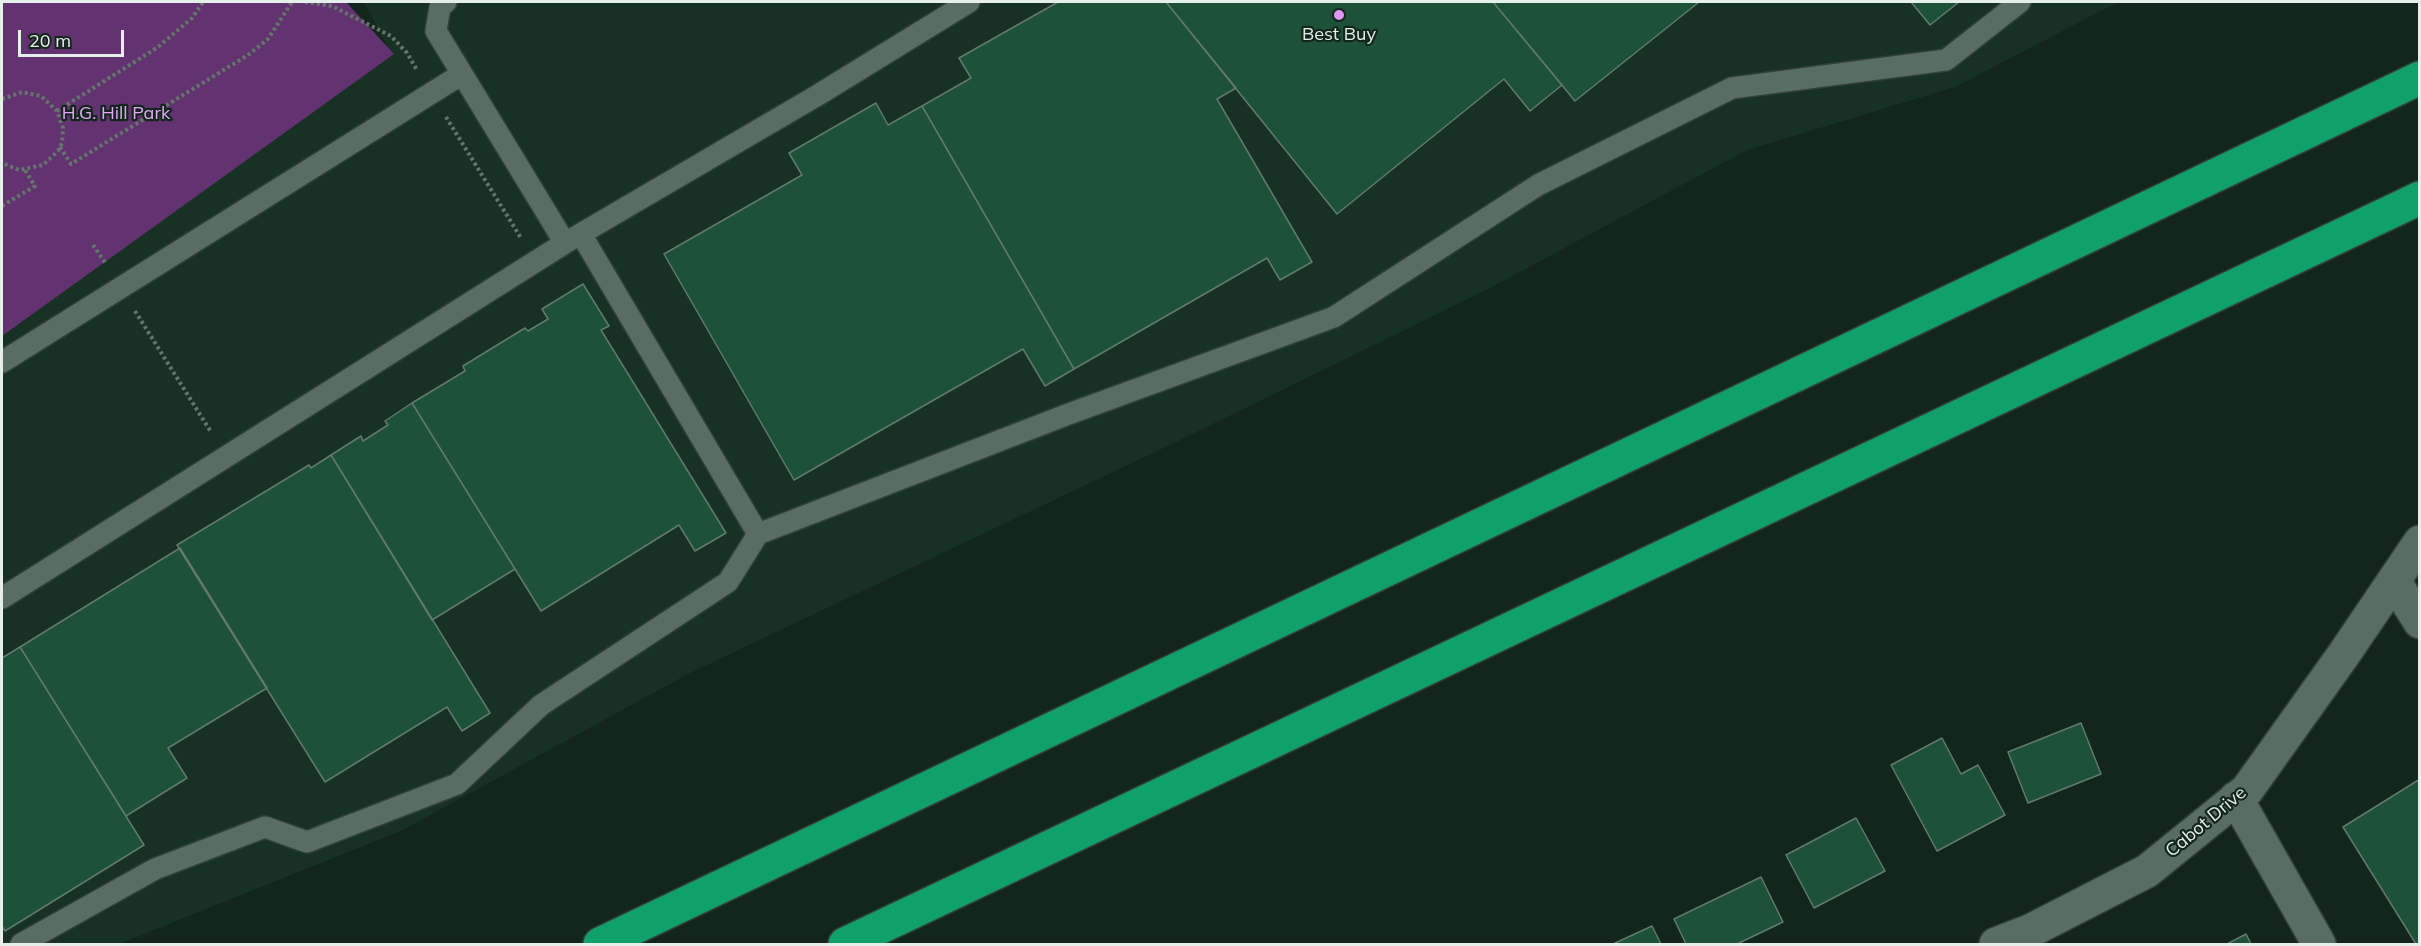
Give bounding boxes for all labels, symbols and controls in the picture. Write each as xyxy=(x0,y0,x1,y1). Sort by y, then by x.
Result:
marker: Best Buy xyxy=(1332,8,1346,22)
scale bar xyxy=(21,18,128,56)
place label: Best Buy xyxy=(1302,24,1376,46)
text: 20 m xyxy=(29,29,71,52)
park label: H.G. Hill Park xyxy=(62,103,170,125)
street label: Cabot Drive xyxy=(2161,782,2251,862)

